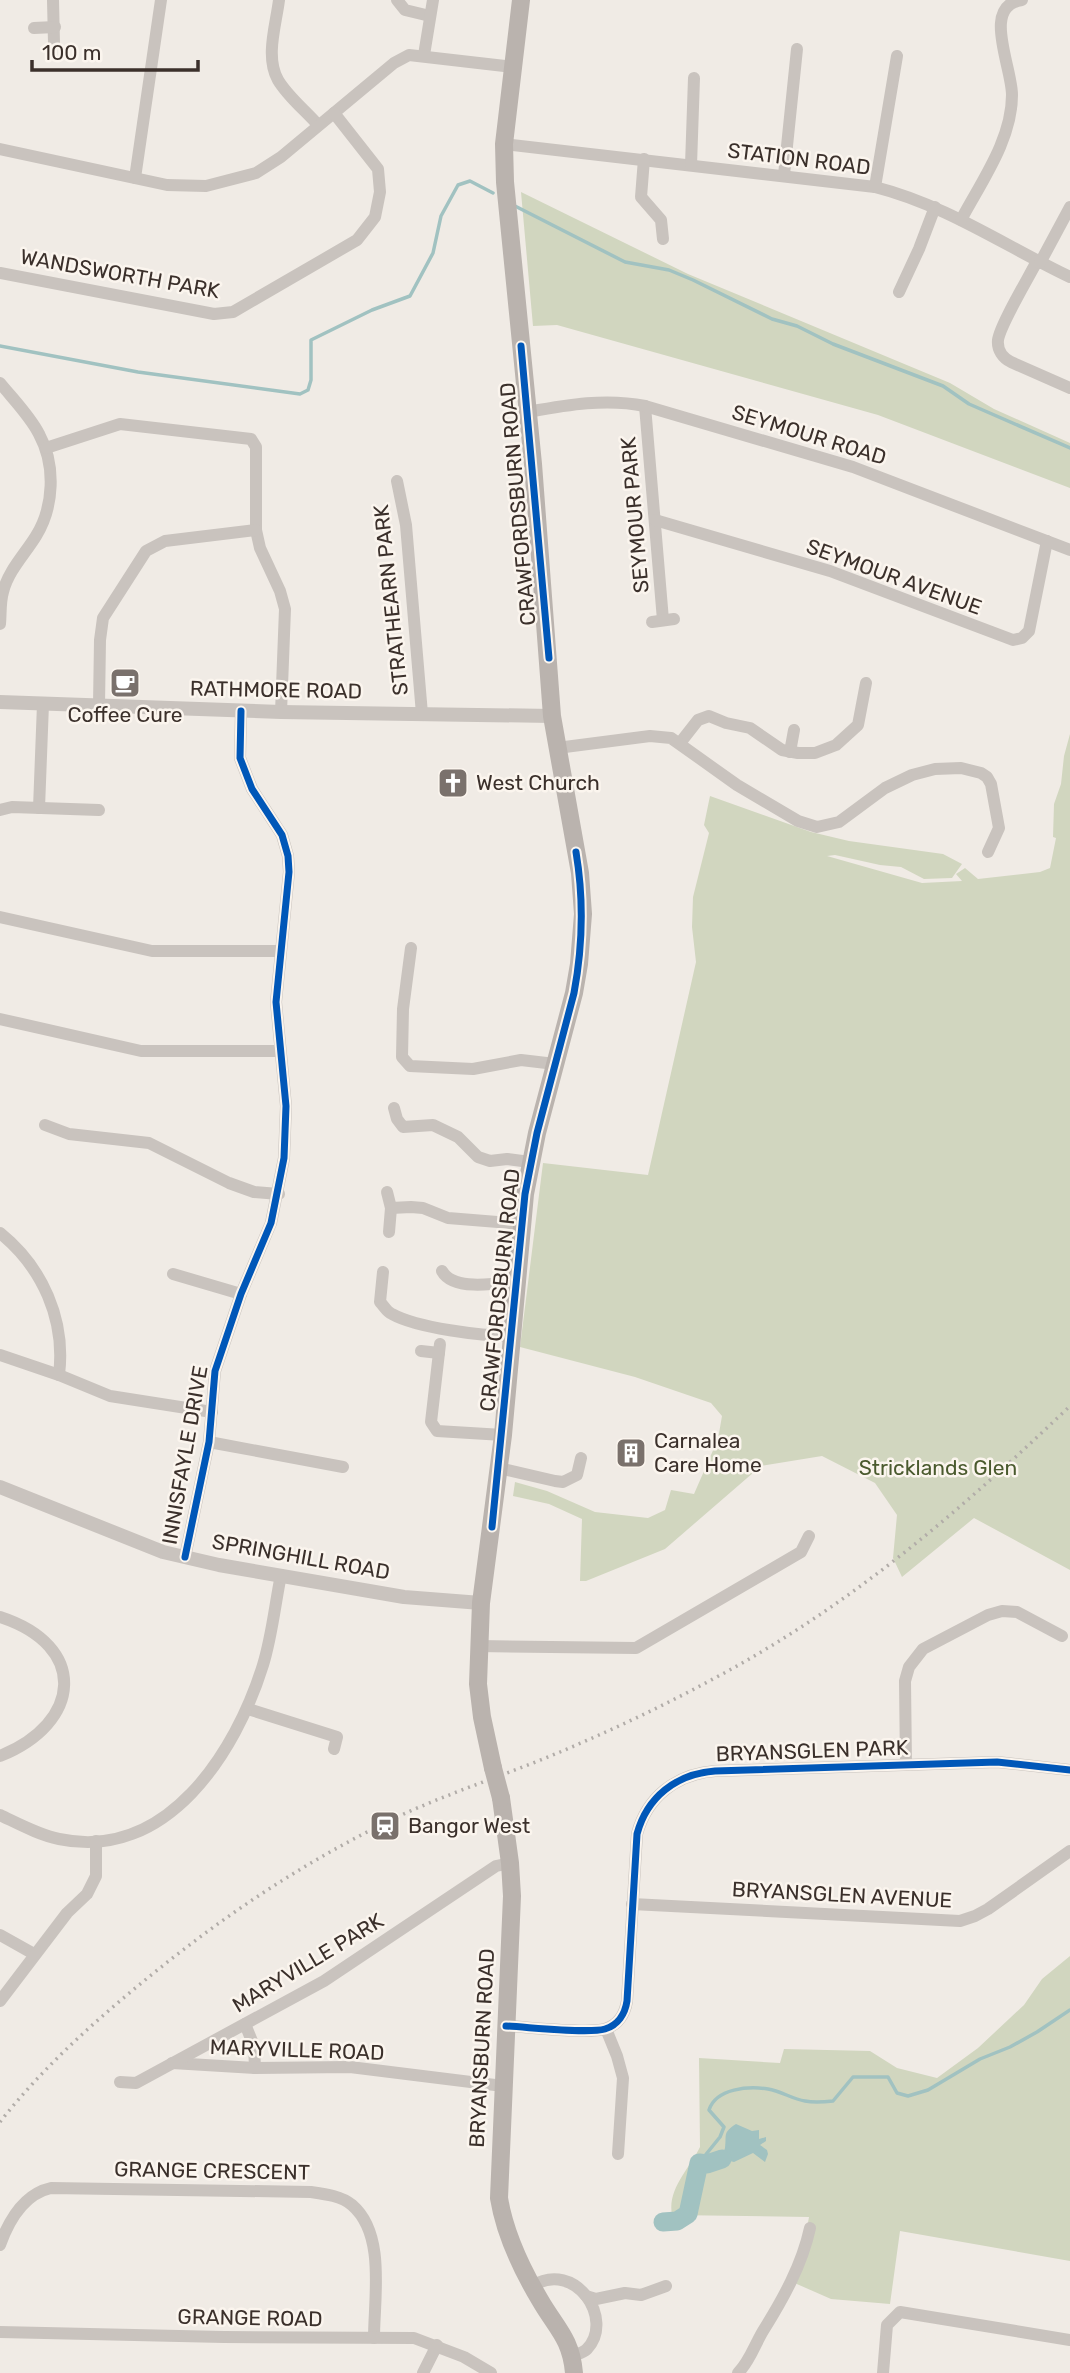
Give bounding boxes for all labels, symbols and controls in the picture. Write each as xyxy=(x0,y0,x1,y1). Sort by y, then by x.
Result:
scale bar xyxy=(32,28,198,72)
text: 100 m xyxy=(42,40,101,65)
street label: STATION ROAD xyxy=(726,137,872,180)
street label: WANDSWORTH PARK xyxy=(18,244,222,303)
street label: CRAWFORDSBURN ROAD xyxy=(494,381,541,627)
street label: SEYMOUR ROAD xyxy=(729,399,889,470)
street label: SEYMOUR PARK xyxy=(615,435,654,594)
street label: STRATHEARN PARK xyxy=(368,503,413,697)
street label: SEYMOUR AVENUE xyxy=(803,533,985,620)
cafe icon: Coffee Cure xyxy=(108,666,142,700)
street label: RATHMORE ROAD xyxy=(190,675,362,704)
place label: Coffee Cure xyxy=(67,702,183,727)
church icon: West Church xyxy=(436,766,470,800)
place label: West Church xyxy=(476,770,600,795)
street label: CRAWFORDSBURN ROAD xyxy=(474,1167,525,1413)
street label: INNISFAYLE DRIVE xyxy=(156,1363,213,1546)
place label: Carnalea Care Home xyxy=(654,1428,762,1477)
building icon: Carnalea Care Home xyxy=(614,1436,648,1470)
park label: Stricklands Glen xyxy=(859,1455,1017,1480)
street label: SPRINGHILL ROAD xyxy=(210,1529,392,1584)
street label: BRYANSGLEN PARK xyxy=(715,1735,909,1766)
station icon: Bangor West xyxy=(368,1809,402,1843)
place label: Bangor West xyxy=(408,1813,530,1838)
street label: BRYANSGLEN AVENUE xyxy=(731,1876,953,1913)
street label: MARYVILLE PARK xyxy=(228,1907,388,2017)
street label: BRYANSBURN ROAD xyxy=(464,1948,499,2148)
street label: MARYVILLE ROAD xyxy=(209,2034,385,2065)
street label: GRANGE CRESCENT xyxy=(114,2156,310,2185)
street label: GRANGE ROAD xyxy=(177,2304,323,2331)

